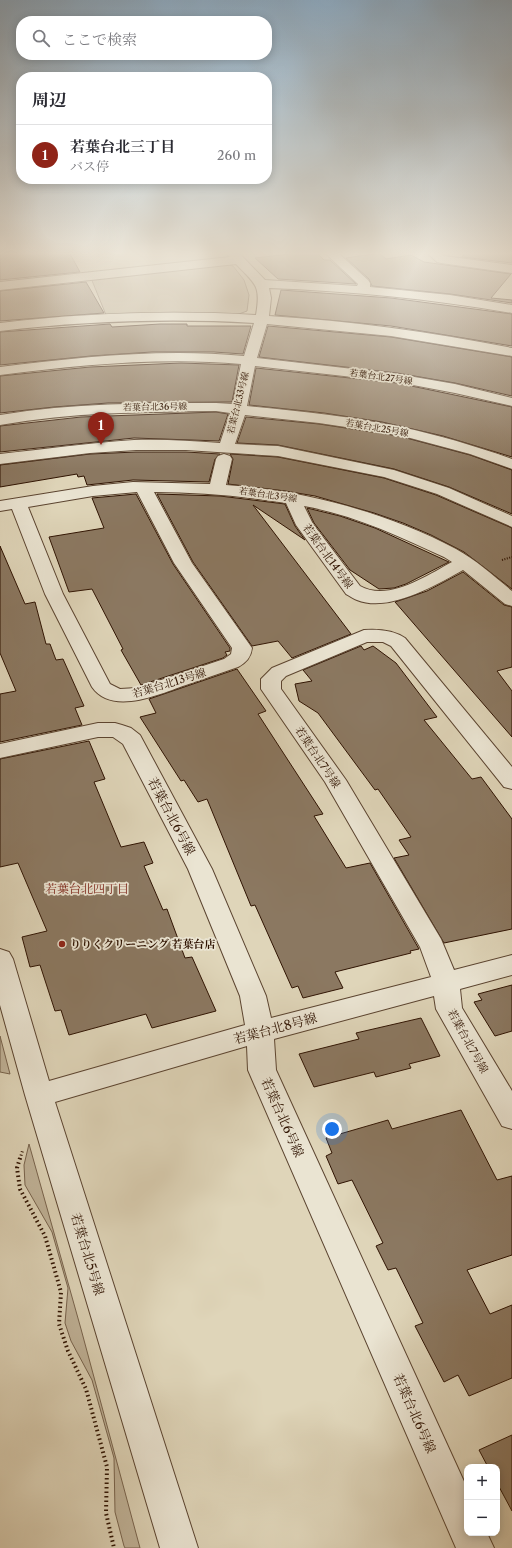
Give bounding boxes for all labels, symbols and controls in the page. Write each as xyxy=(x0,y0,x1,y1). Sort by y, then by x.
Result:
search box xyxy=(16,16,272,60)
icon: search xyxy=(30,27,52,49)
text: ここで検索 xyxy=(62,30,137,49)
text: 周辺 xyxy=(32,90,66,110)
text: 若葉台北三丁目 xyxy=(70,137,175,156)
text: 1 xyxy=(42,147,48,163)
text: 260 m xyxy=(217,147,256,163)
text: バス停 xyxy=(70,158,109,174)
street label: 若葉台北27号線 xyxy=(349,367,413,386)
street label: 若葉台北33号線 xyxy=(224,371,251,435)
street label: 若葉台北36号線 xyxy=(123,400,187,413)
pin: 1 xyxy=(88,412,114,445)
street label: 若葉台北25号線 xyxy=(345,417,410,438)
street label: 若葉台北3号線 xyxy=(238,485,298,504)
street label: 若葉台北14号線 xyxy=(300,521,356,591)
street label: 若葉台北13号線 xyxy=(130,665,208,701)
street label: 若葉台北7号線 xyxy=(292,723,344,791)
street label: 若葉台北6号線 xyxy=(145,774,199,858)
district label: 若葉台北四丁目 xyxy=(45,881,129,896)
place label: りりくクリーニング 若葉台店 xyxy=(70,937,216,951)
marker: りりくクリーニング 若葉台店 xyxy=(57,939,67,949)
street label: 若葉台北7号線 xyxy=(445,1006,491,1076)
street label: 若葉台北8号線 xyxy=(232,1009,318,1047)
street label: 若葉台北6号線 xyxy=(258,1075,308,1159)
your location xyxy=(322,1119,342,1139)
street label: 若葉台北5号線 xyxy=(68,1211,108,1297)
street label: 若葉台北6号線 xyxy=(390,1371,440,1455)
map controls xyxy=(464,1464,500,1536)
button: + xyxy=(464,1464,500,1500)
button: − xyxy=(464,1500,500,1536)

